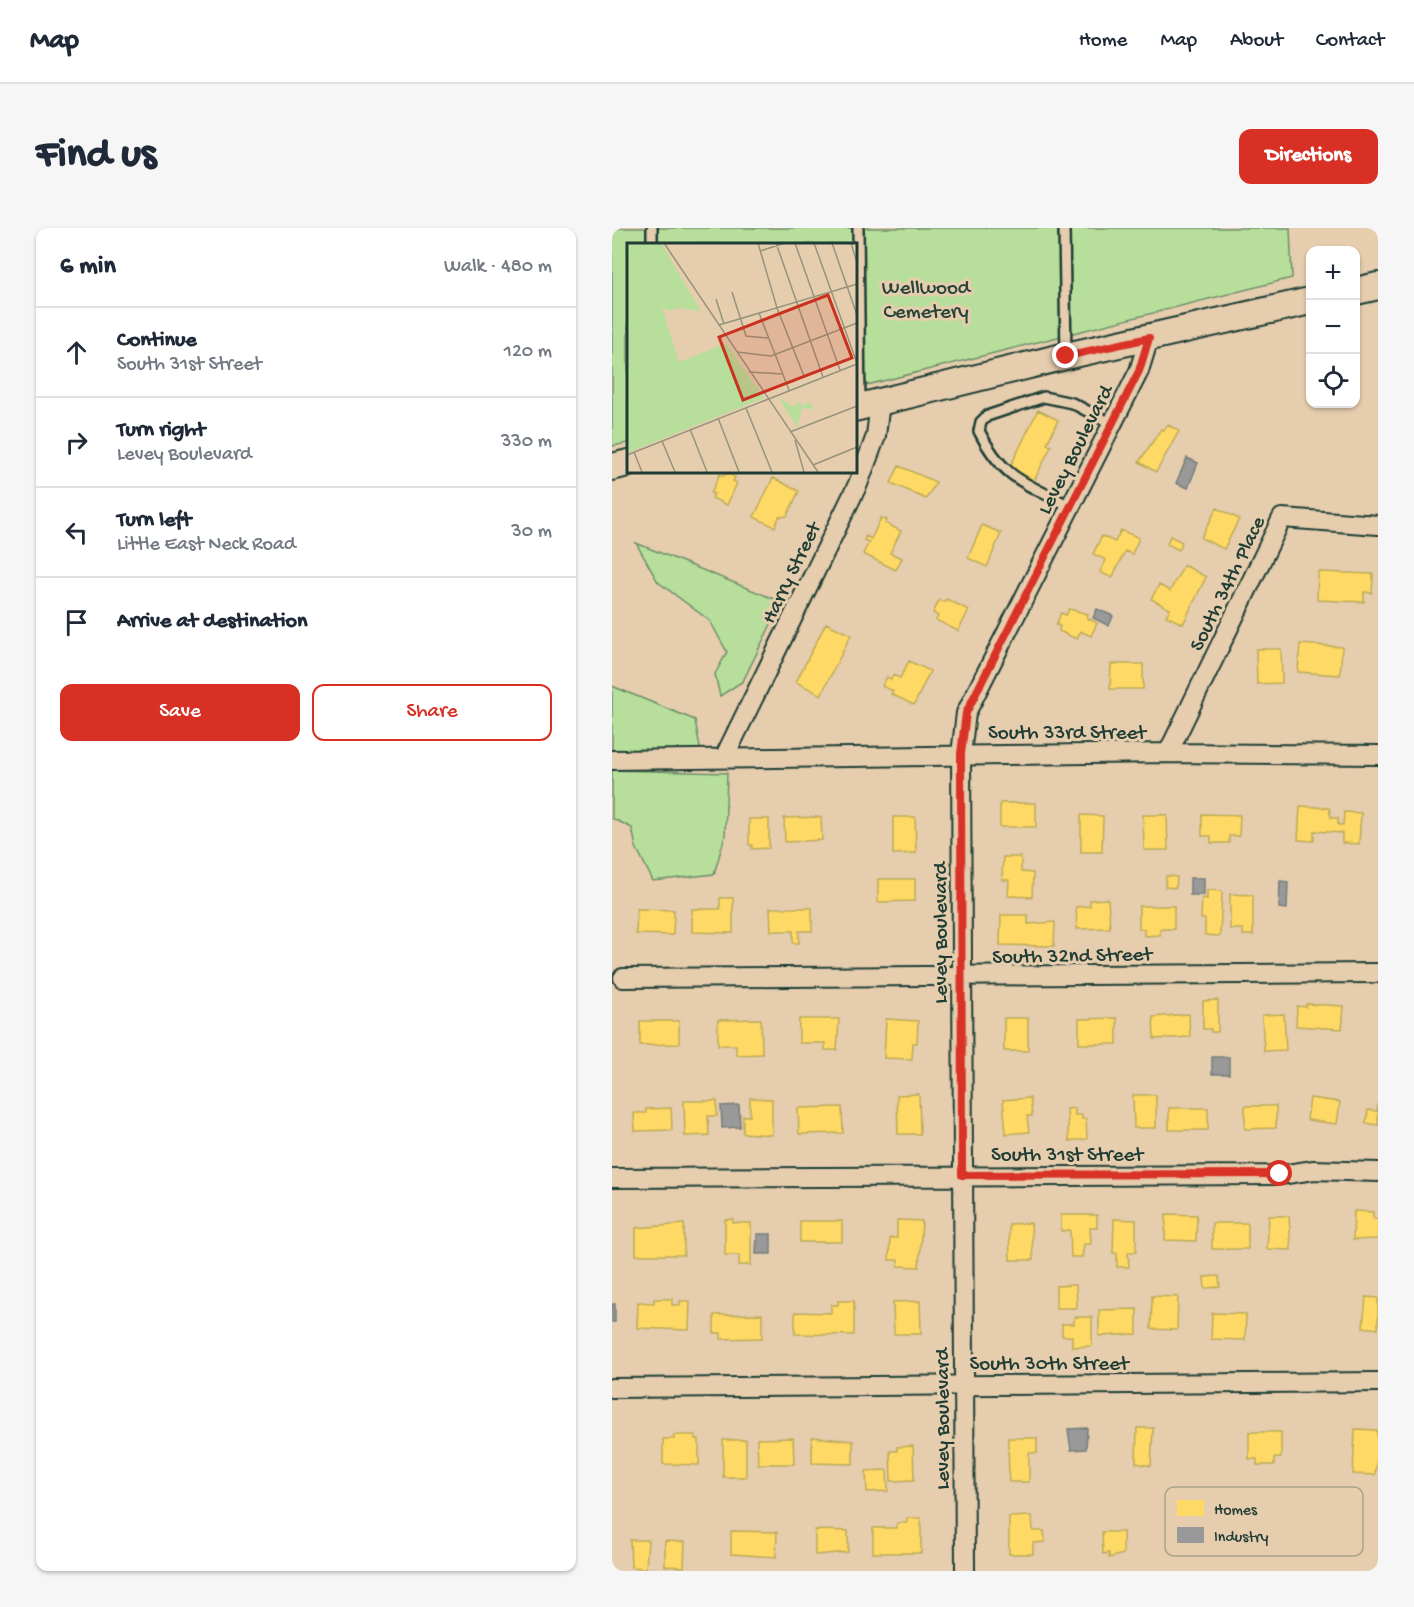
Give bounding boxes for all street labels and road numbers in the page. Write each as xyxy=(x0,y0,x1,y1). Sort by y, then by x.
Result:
street label: Levey Boulevard xyxy=(1034,380,1121,519)
street label: South 34th Place xyxy=(1186,512,1273,656)
street label: Harry Street xyxy=(758,517,830,628)
street label: South 33rd Street xyxy=(988,722,1148,747)
street label: Levey Boulevard xyxy=(930,861,955,1004)
street label: South 32nd Street xyxy=(992,944,1155,971)
street label: South 31st Street xyxy=(991,1144,1145,1169)
street label: Levey Boulevard xyxy=(932,1347,957,1490)
street label: South 30th Street xyxy=(970,1353,1131,1378)

